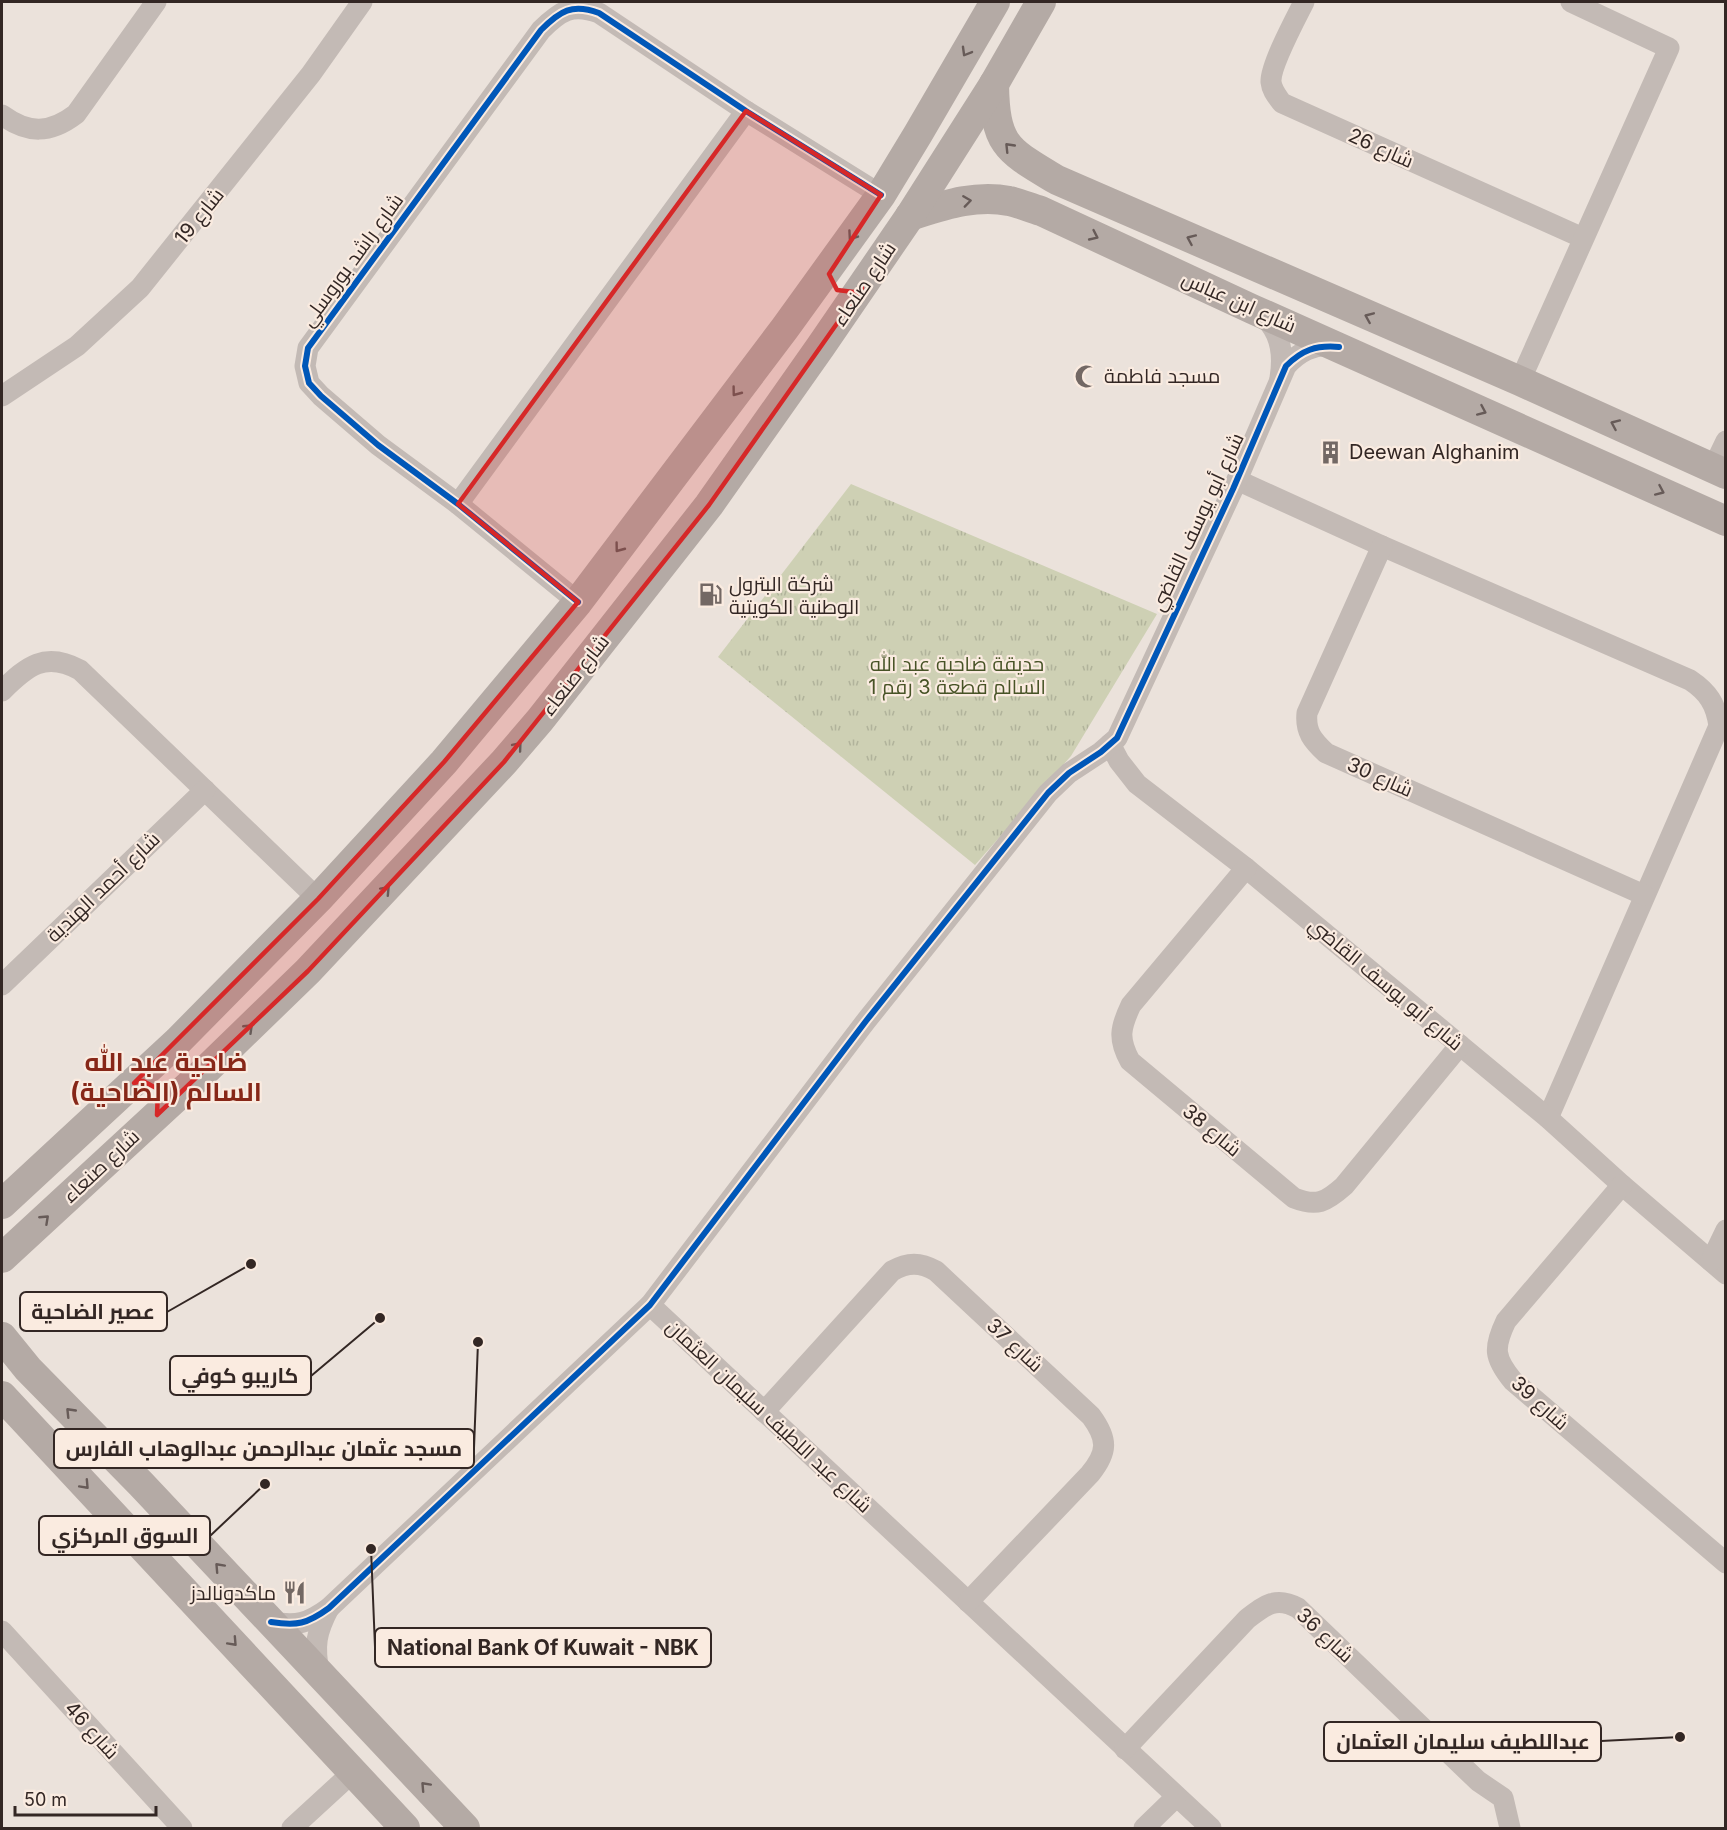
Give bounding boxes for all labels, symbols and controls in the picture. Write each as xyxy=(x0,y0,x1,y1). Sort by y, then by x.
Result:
one-way arrow xyxy=(961,46,973,56)
street label: شارع 26 xyxy=(1344,123,1417,175)
one-way arrow xyxy=(1006,143,1017,154)
street label: شارع 19 xyxy=(169,183,230,250)
street label: شارع راشد بوروسلي xyxy=(296,189,412,334)
one-way arrow xyxy=(962,196,971,208)
one-way arrow xyxy=(1088,228,1099,240)
one-way arrow xyxy=(848,229,859,240)
one-way arrow xyxy=(1186,234,1197,246)
street label: شارع صنعاء xyxy=(827,237,902,332)
street label: شارع ابن عباس xyxy=(1177,266,1300,340)
one-way arrow xyxy=(1365,312,1376,324)
mosque icon: مسجد فاطمة xyxy=(1073,363,1099,389)
place label: مسجد فاطمة xyxy=(1104,364,1220,388)
one-way arrow xyxy=(732,386,743,397)
one-way arrow xyxy=(1476,404,1487,416)
one-way arrow xyxy=(1610,419,1621,431)
street label: شارع أبو يوسف القاضي xyxy=(1145,429,1252,616)
building icon: Deewan Alghanim xyxy=(1318,439,1344,465)
place label: Deewan Alghanim xyxy=(1349,440,1520,464)
one-way arrow xyxy=(1654,484,1665,496)
one-way arrow xyxy=(615,542,626,553)
place label: شركة البترول الوطنية الكويتية xyxy=(729,572,860,619)
fuel station icon: شركة البترول الوطنية الكويتية xyxy=(698,582,724,608)
street label: شارع صنعاء xyxy=(536,630,616,722)
park label: حديقة ضاحية عبد الله السالم قطعة 3 رقم 1 xyxy=(868,651,1046,701)
one-way arrow xyxy=(510,742,521,753)
street label: شارع 30 xyxy=(1343,752,1417,804)
street label: شارع أحمد الهندية xyxy=(41,827,166,949)
one-way arrow xyxy=(378,886,389,897)
street label: شارع أبو يوسف القاضي xyxy=(1302,913,1468,1058)
one-way arrow xyxy=(241,1025,252,1036)
district label: ضاحية عبد الله السالم (الضاحية) xyxy=(70,1044,262,1110)
street label: شارع 38 xyxy=(1177,1099,1246,1163)
street label: شارع صنعاء xyxy=(58,1124,146,1209)
one-way arrow xyxy=(38,1215,48,1226)
callout: عصير الضاحية xyxy=(20,1292,167,1331)
text: عصير الضاحية xyxy=(31,1299,155,1324)
street label: شارع 37 xyxy=(981,1313,1048,1378)
street label: شارع عبد اللطيف سليمان العثمان xyxy=(660,1314,877,1519)
callout: كاريبو كوفي xyxy=(170,1356,311,1395)
text: كاريبو كوفي xyxy=(181,1363,299,1393)
street label: شارع 39 xyxy=(1505,1371,1574,1437)
one-way arrow xyxy=(66,1408,77,1419)
callout: مسجد عثمان عبدالرحمن عبدالوهاب الفارس xyxy=(54,1429,474,1468)
text: مسجد عثمان عبدالرحمن عبدالوهاب الفارس xyxy=(66,1436,462,1462)
one-way arrow xyxy=(78,1478,89,1488)
callout: السوق المركزي xyxy=(39,1516,210,1555)
text: السوق المركزي xyxy=(51,1523,199,1553)
one-way arrow xyxy=(216,1564,227,1575)
restaurant icon: ماكدونالدز xyxy=(281,1580,307,1606)
place label: ماكدونالدز xyxy=(189,1581,276,1605)
street label: شارع 36 xyxy=(1290,1603,1358,1669)
callout: National Bank Of Kuwait - NBK xyxy=(375,1628,711,1667)
one-way arrow xyxy=(226,1635,237,1646)
text: National Bank Of Kuwait - NBK xyxy=(387,1635,699,1660)
street label: شارع 46 xyxy=(58,1696,124,1765)
callout: عبداللطيف سليمان العثمان xyxy=(1324,1722,1601,1761)
text: عبداللطيف سليمان العثمان xyxy=(1336,1729,1590,1754)
scale bar xyxy=(15,1779,156,1817)
one-way arrow xyxy=(421,1782,432,1792)
text: 50 m xyxy=(24,1789,67,1810)

